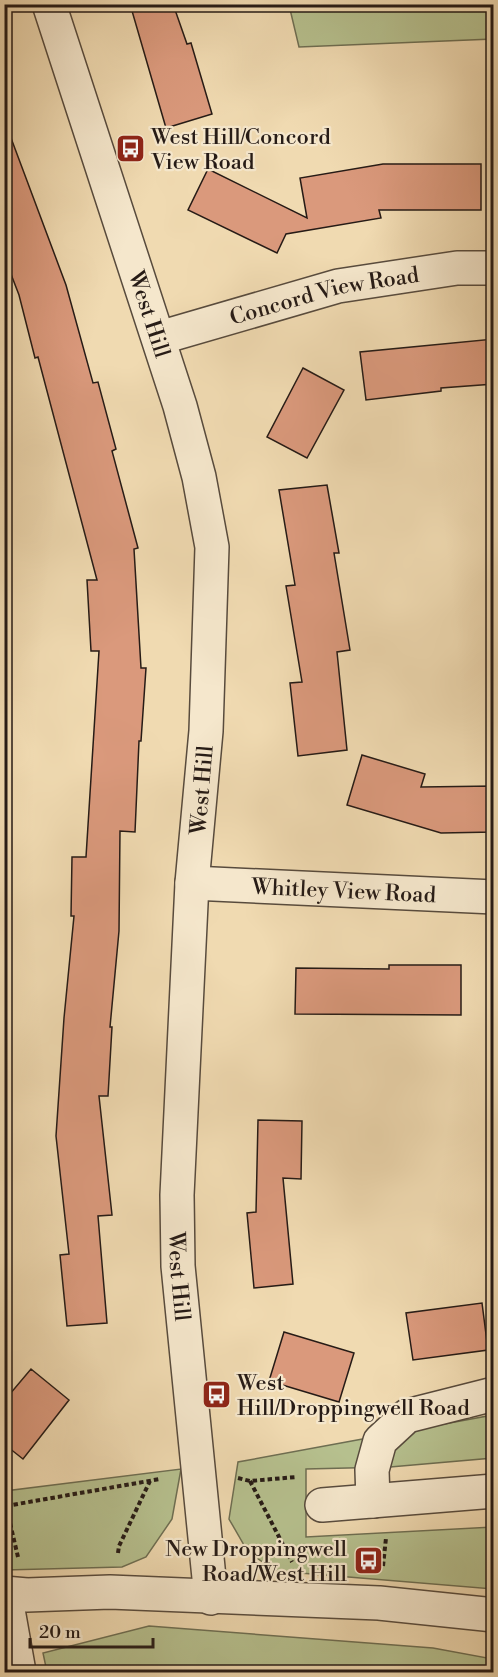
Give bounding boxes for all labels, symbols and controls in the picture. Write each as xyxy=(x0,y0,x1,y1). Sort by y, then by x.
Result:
place label: West Hill/Concord View Road xyxy=(150,124,331,176)
bus stop icon: West Hill/Concord View Road xyxy=(114,133,146,165)
street label: Concord View Road xyxy=(227,262,421,332)
street label: West Hill xyxy=(122,267,175,362)
street label: West Hill xyxy=(185,744,220,837)
street label: Whitley View Road xyxy=(250,874,437,909)
street label: West Hill xyxy=(163,1230,195,1323)
place label: West Hill/Droppingwell Road xyxy=(236,1370,470,1422)
bus stop icon: West Hill/Droppingwell Road xyxy=(200,1379,232,1411)
place label: New Droppingwell Road/West Hill xyxy=(165,1536,347,1588)
bus stop icon: New Droppingwell Road/West Hill xyxy=(352,1545,384,1577)
scale bar xyxy=(30,1611,153,1649)
text: 20 m xyxy=(39,1621,81,1644)

